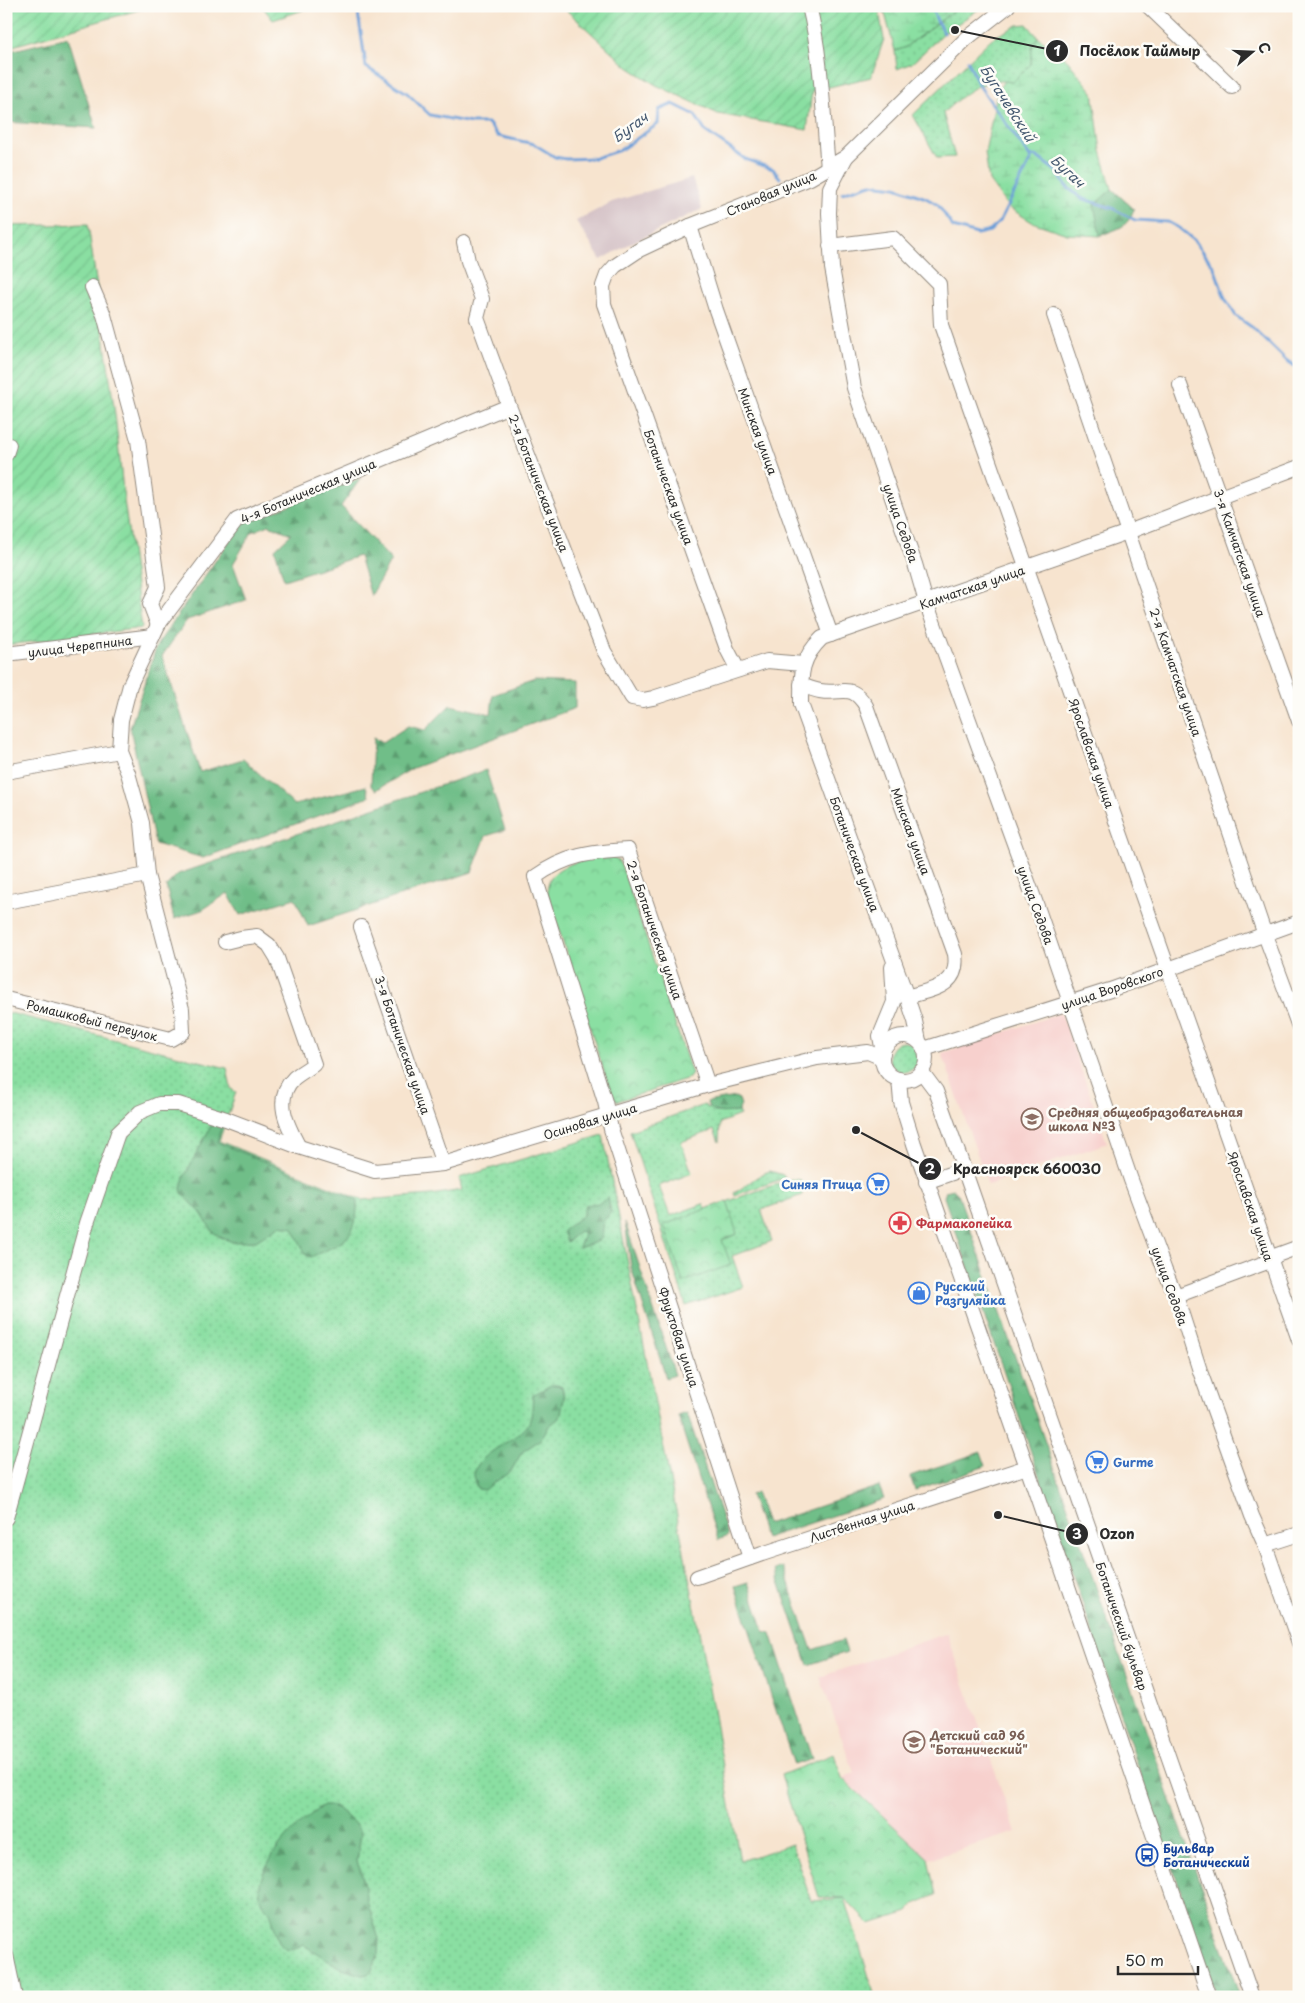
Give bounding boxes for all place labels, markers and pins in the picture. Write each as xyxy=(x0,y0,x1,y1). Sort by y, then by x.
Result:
callout: Посёлок Таймыр xyxy=(1045,37,1211,66)
place label: Средняя общеобразовательная школа №3 xyxy=(1048,1103,1243,1135)
school or university icon: Средняя общеобразовательная школа №3 xyxy=(1020,1107,1044,1131)
callout: Красноярск 660030 xyxy=(918,1154,1111,1183)
supermarket icon: Синяя Птица xyxy=(866,1172,890,1196)
place label: Синяя Птица xyxy=(781,1175,863,1193)
pharmacy icon: Фармакопейка xyxy=(888,1211,912,1235)
place label: Фармакопейка xyxy=(916,1214,1012,1232)
place label: Русский Разгуляйка xyxy=(935,1277,1006,1309)
shop icon: Русский Разгуляйка xyxy=(907,1281,931,1305)
supermarket icon: Gurme xyxy=(1085,1450,1109,1474)
place label: Gurme xyxy=(1113,1453,1154,1471)
callout: Ozon xyxy=(1064,1519,1144,1548)
place label: Детский сад 96 "Ботанический" xyxy=(929,1726,1028,1758)
school or university icon: Детский сад 96 "Ботанический" xyxy=(902,1730,926,1754)
place label: Бульвар Ботанический xyxy=(1163,1839,1250,1871)
bus stop icon: Бульвар Ботанический xyxy=(1135,1843,1159,1867)

